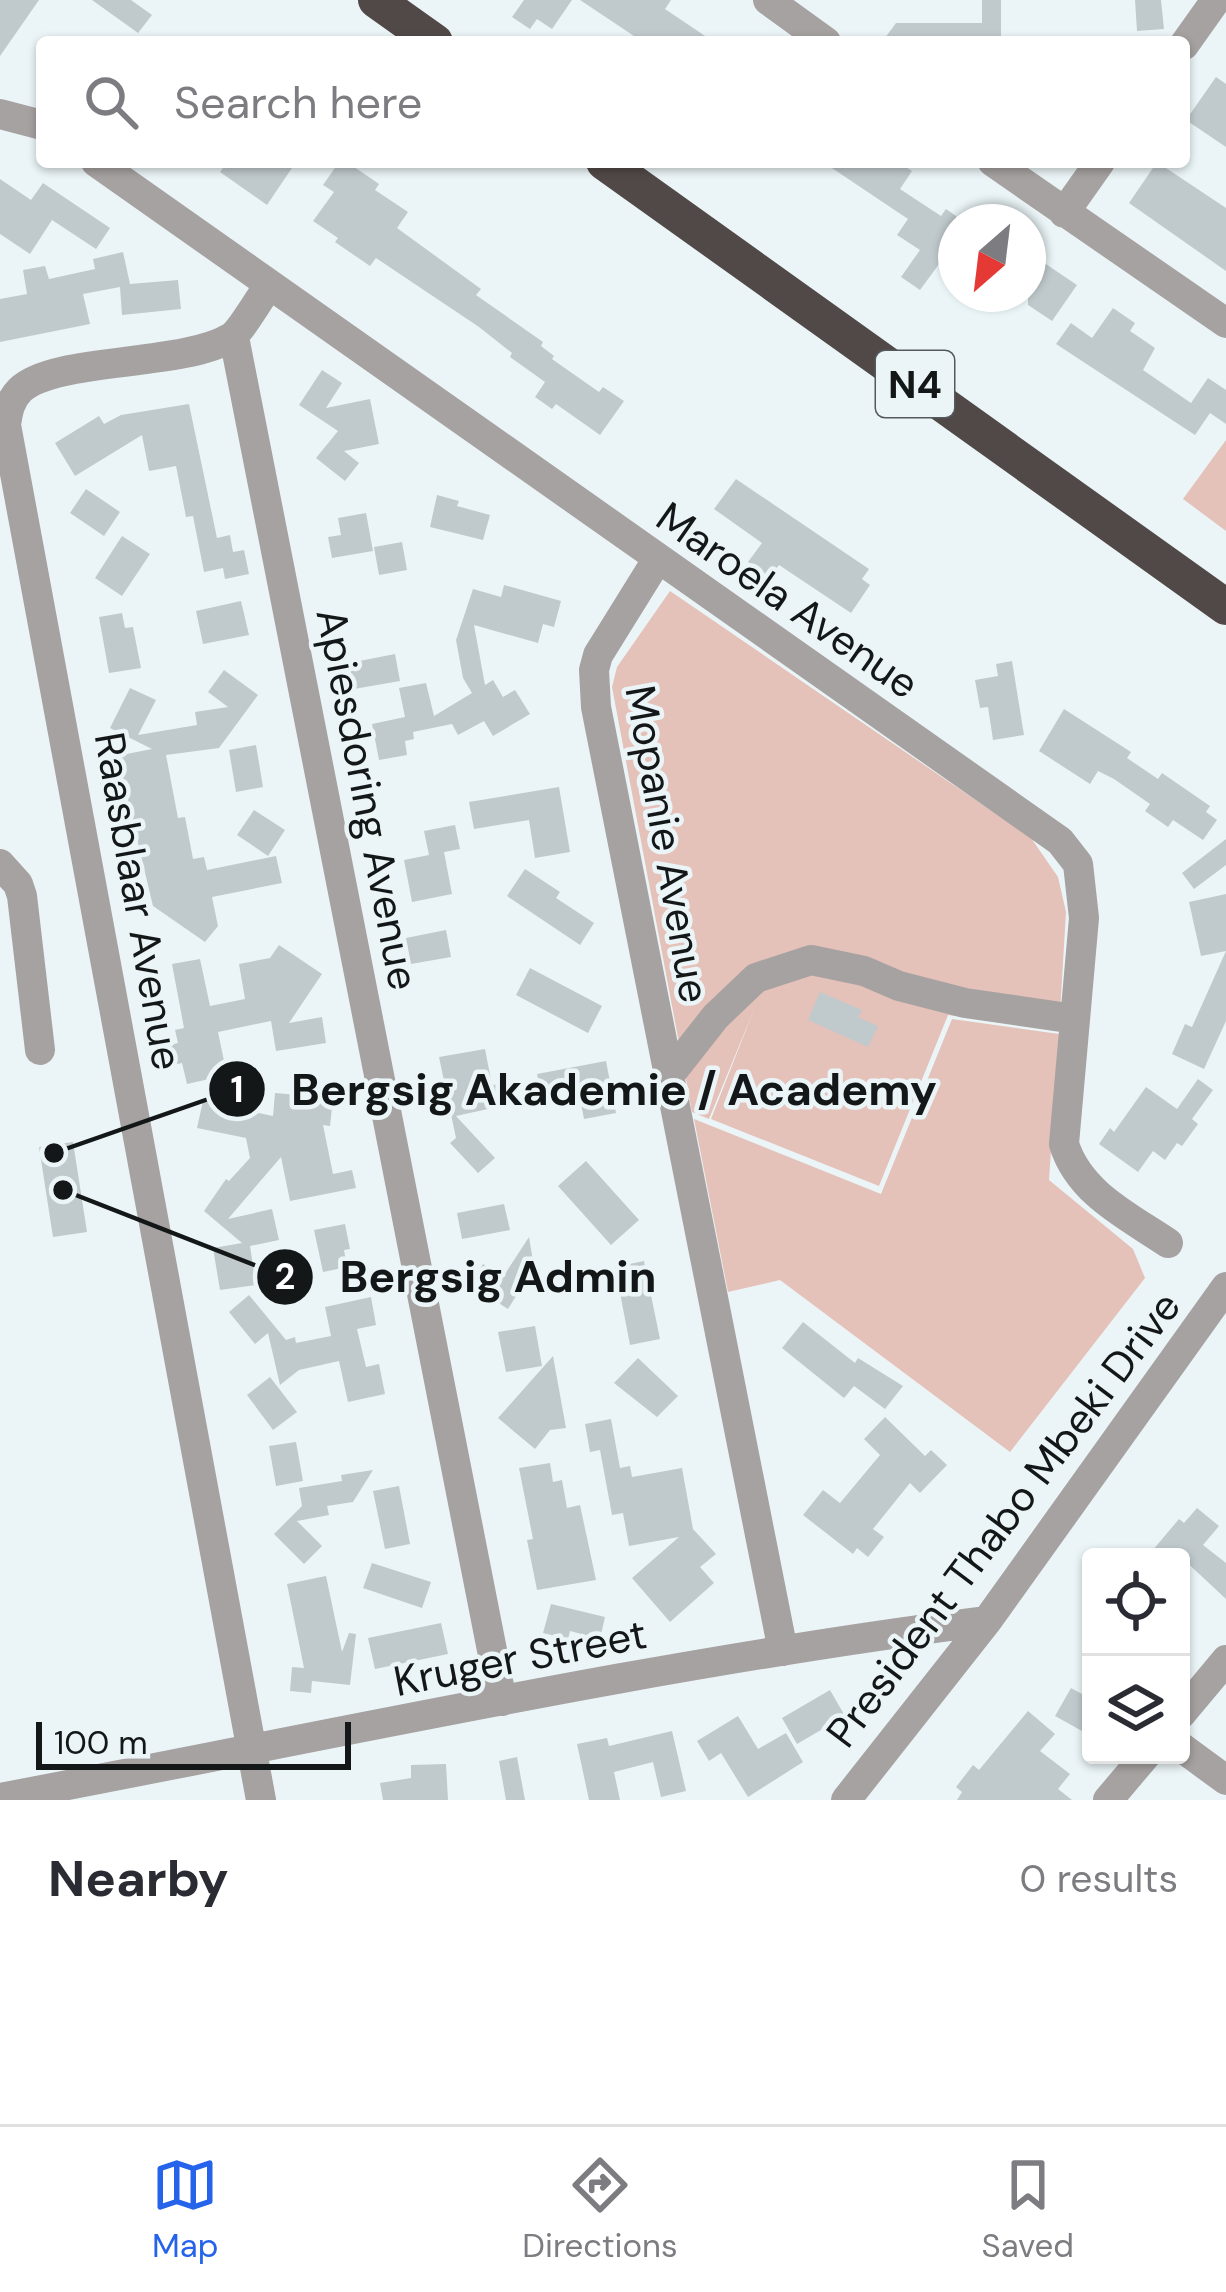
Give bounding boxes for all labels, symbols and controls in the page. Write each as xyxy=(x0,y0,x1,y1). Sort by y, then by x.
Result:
search box xyxy=(36,36,1190,168)
icon: search xyxy=(78,69,144,135)
text: Search here xyxy=(174,73,422,132)
north arrow xyxy=(938,204,1046,312)
road number: N4 xyxy=(876,351,954,417)
street label: Maroela Avenue xyxy=(646,490,930,711)
street label: Apiesdoring Avenue xyxy=(304,604,431,995)
street label: Mopanie Avenue xyxy=(613,681,722,1007)
street label: Raasblaar Avenue xyxy=(82,728,195,1074)
callout: Bergsig Akademie / Academy xyxy=(207,1049,961,1130)
text: Bergsig Akademie / Academy xyxy=(291,1060,937,1119)
text: 1 xyxy=(230,1066,244,1113)
callout: Bergsig Admin xyxy=(255,1236,680,1317)
text: Bergsig Admin xyxy=(340,1247,656,1306)
text: 2 xyxy=(275,1253,295,1300)
street label: President Thabo Mbeki Drive xyxy=(814,1281,1193,1758)
map controls xyxy=(1082,1548,1190,1764)
button: locate xyxy=(1082,1548,1190,1656)
street label: Kruger Street xyxy=(389,1606,651,1709)
button: layers xyxy=(1082,1656,1190,1764)
scale bar xyxy=(36,1716,351,1769)
text: 100 m xyxy=(54,1721,148,1764)
text: Nearby xyxy=(48,1845,229,1912)
text: 0 results xyxy=(1020,1853,1178,1904)
tab: Map xyxy=(152,2152,218,2267)
tab: Directions xyxy=(522,2152,678,2267)
tab: Saved xyxy=(982,2152,1074,2267)

